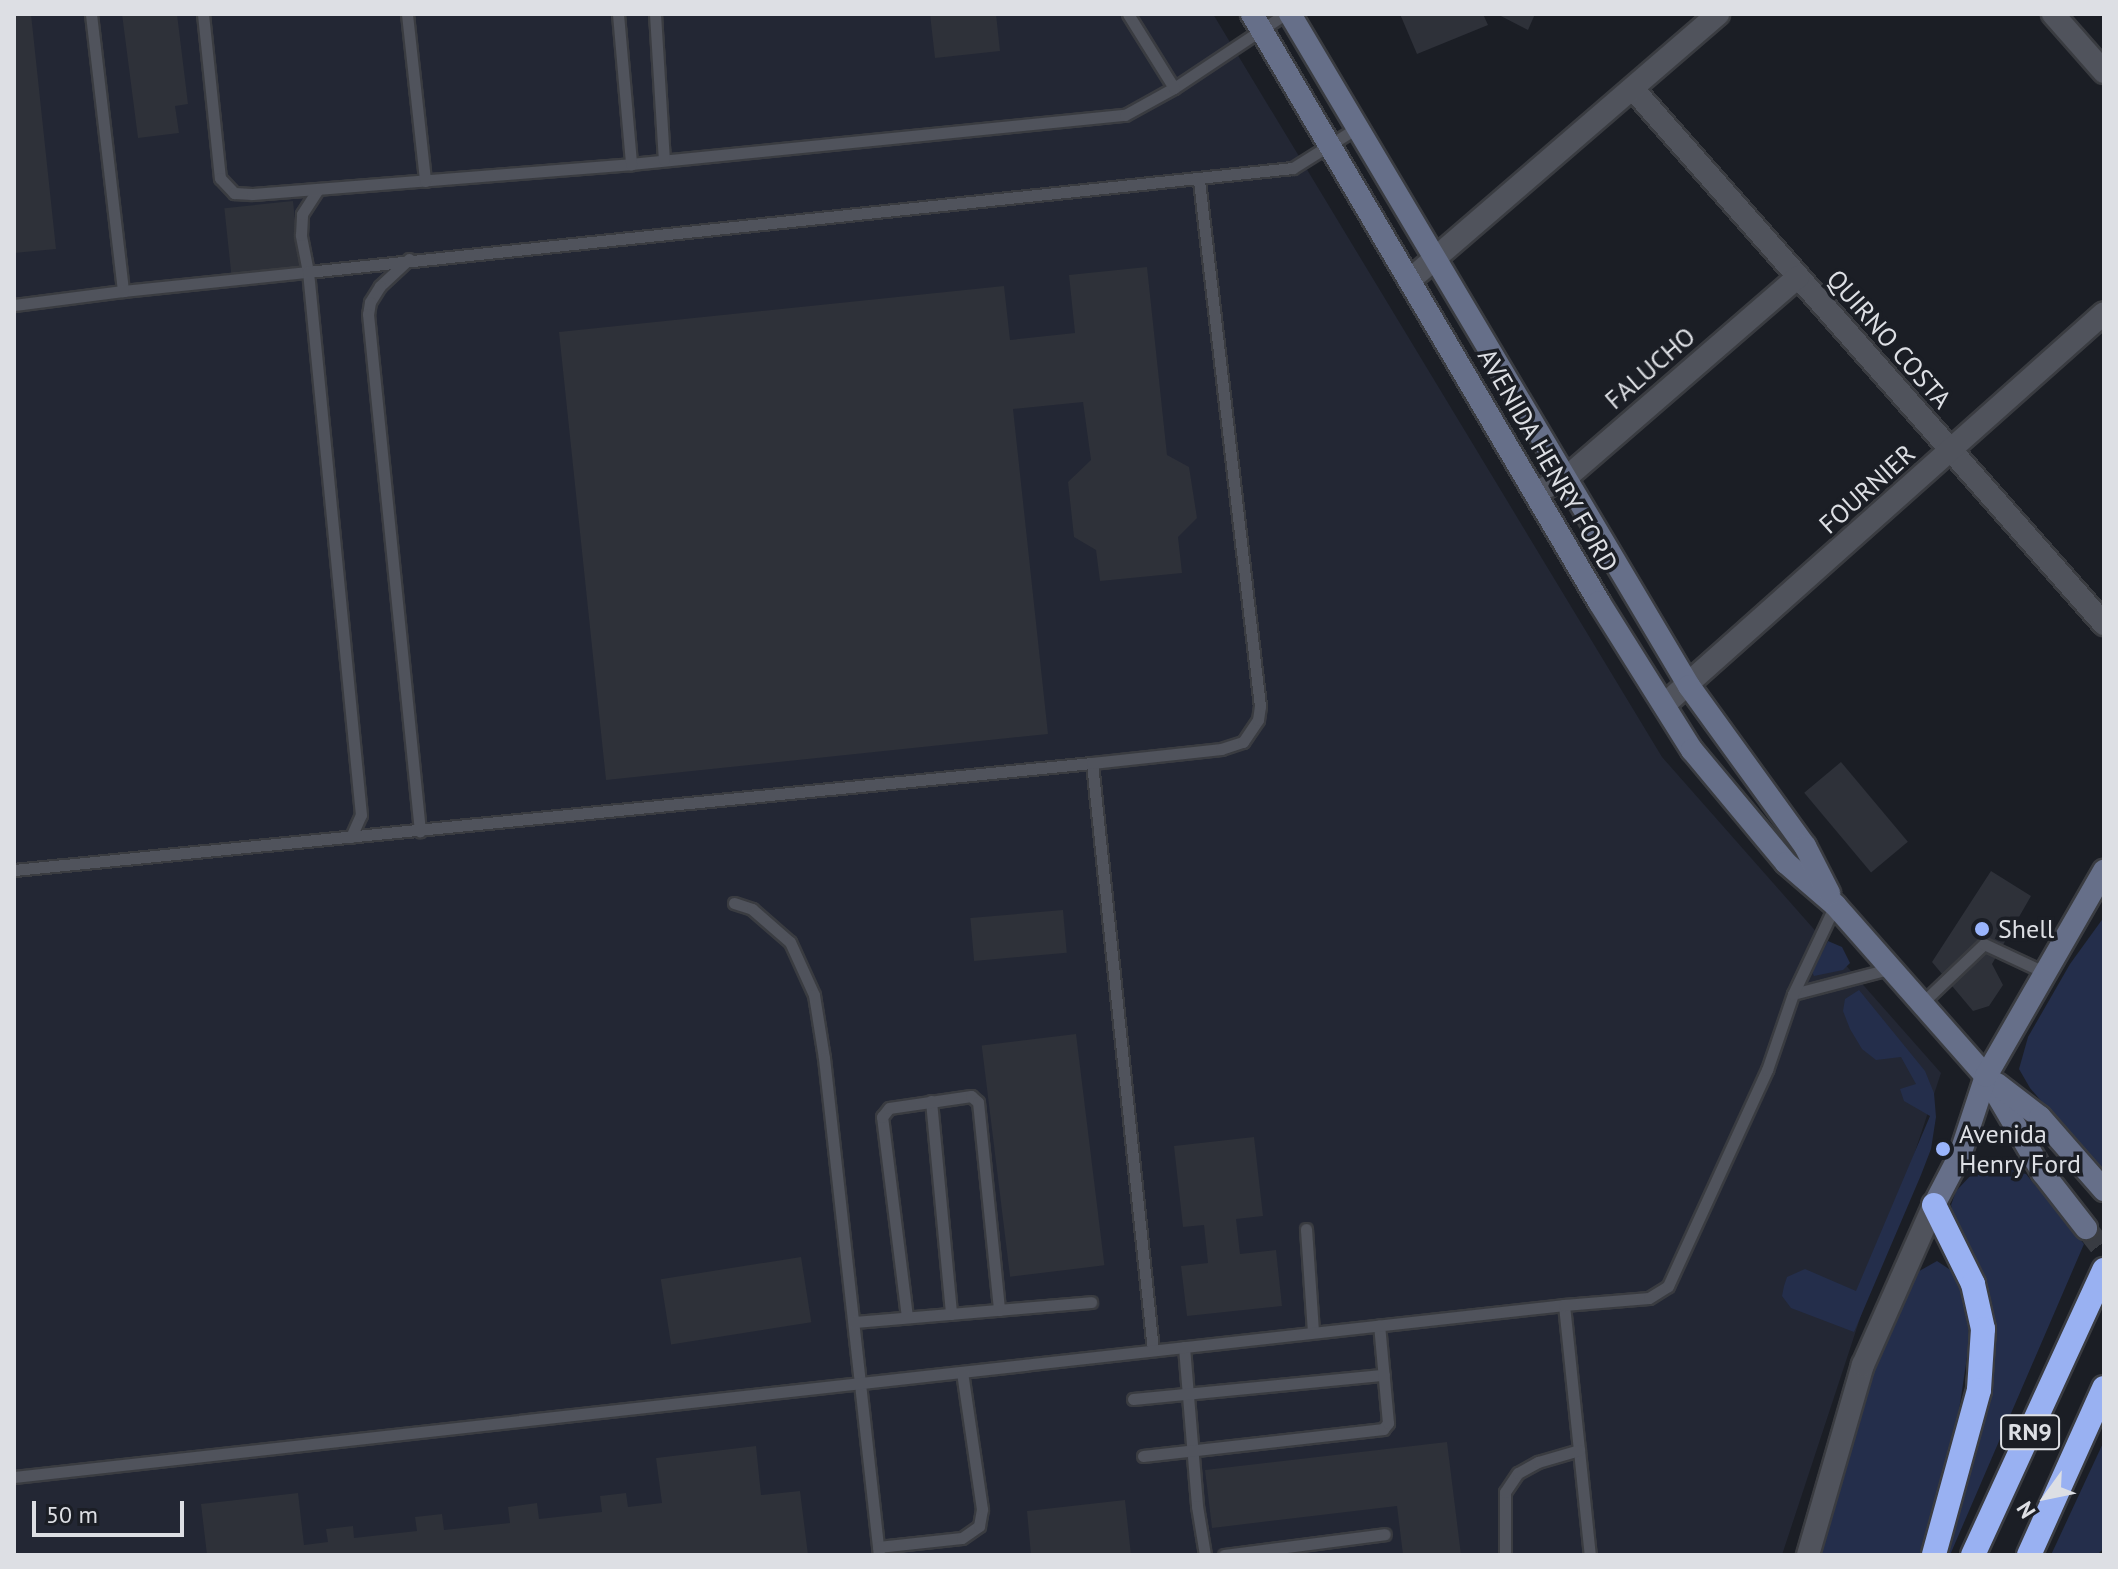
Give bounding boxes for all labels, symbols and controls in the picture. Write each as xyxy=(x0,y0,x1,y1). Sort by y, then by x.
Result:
street label: QUIRNO COSTA xyxy=(1820,263,1958,415)
street label: FALUCHO xyxy=(1599,320,1701,416)
street label: AVENIDA HENRY FORD xyxy=(1471,342,1625,578)
street label: FOURNIER xyxy=(1813,438,1921,540)
place label: Shell xyxy=(1998,913,2054,945)
marker: Shell xyxy=(1973,920,1991,938)
place label: Avenida Henry Ford xyxy=(1959,1118,2082,1180)
marker: Avenida Henry Ford xyxy=(1934,1140,1952,1158)
road number: RN9 xyxy=(2000,1412,2060,1452)
north arrow xyxy=(2006,1457,2086,1537)
scale bar xyxy=(36,1485,188,1535)
text: N xyxy=(2010,1496,2042,1524)
text: 50 m xyxy=(46,1499,98,1530)

